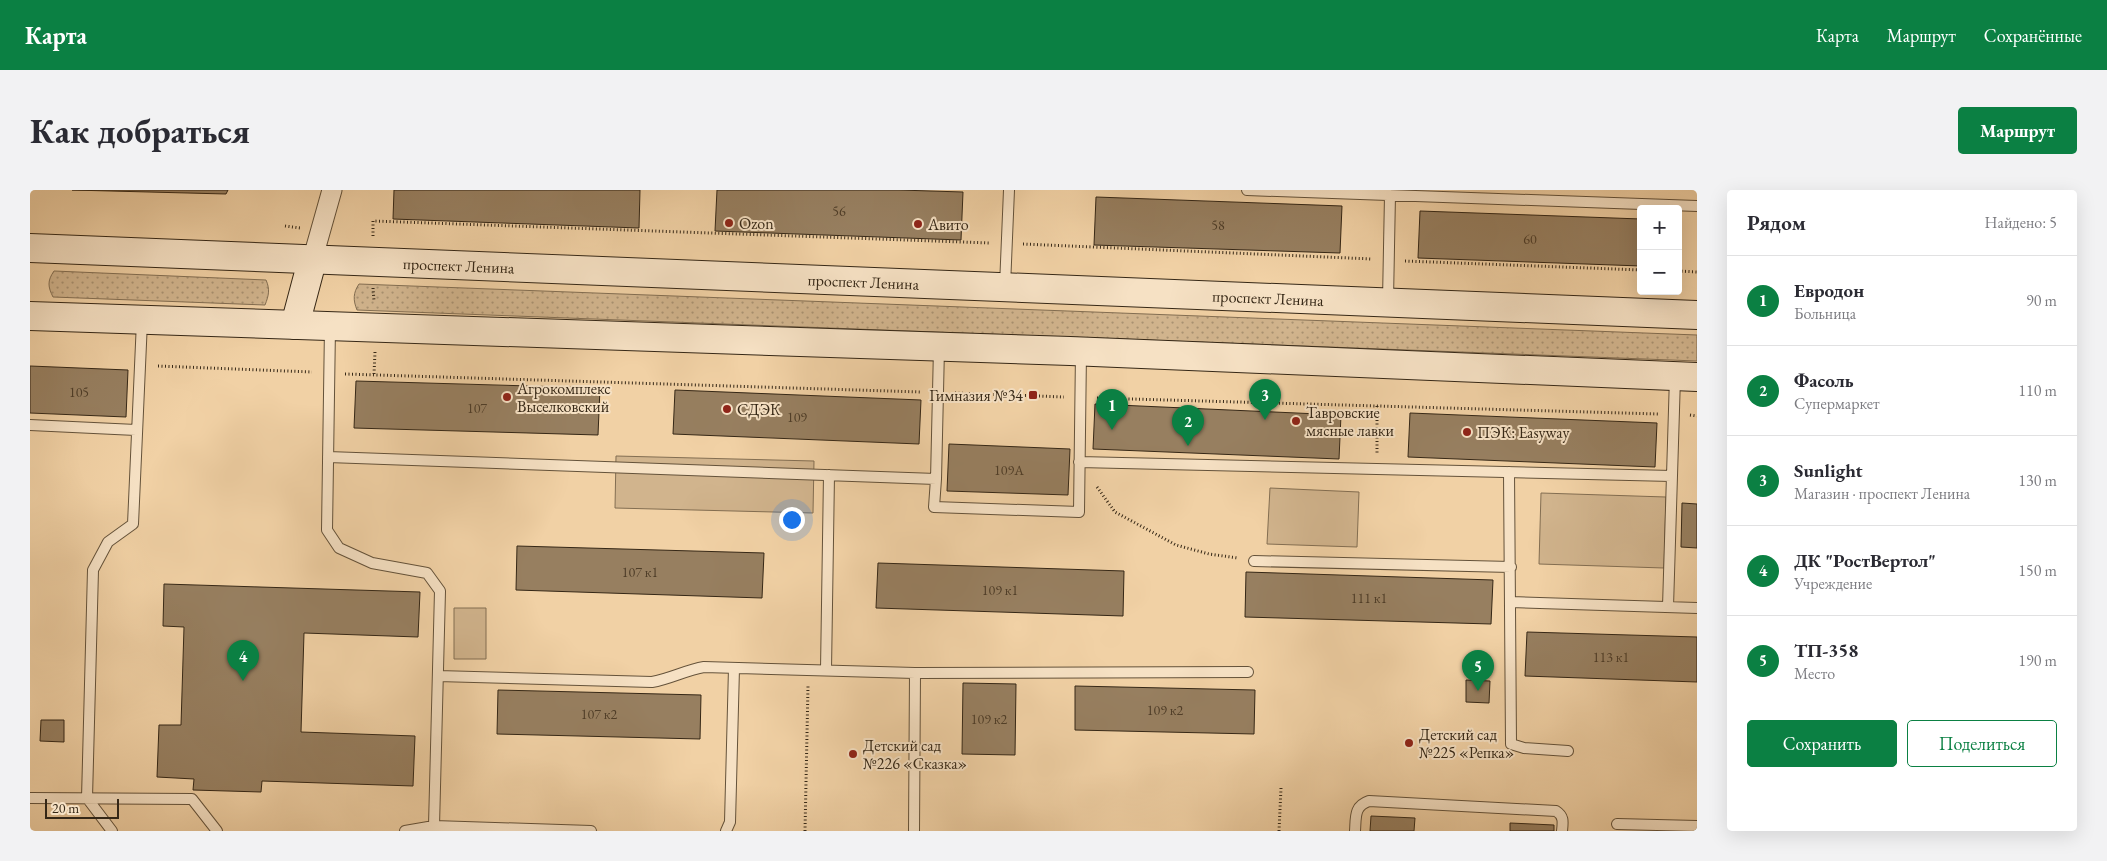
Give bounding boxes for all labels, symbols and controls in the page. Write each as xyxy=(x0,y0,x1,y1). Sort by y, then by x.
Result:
text: Карта xyxy=(25,20,87,51)
text: Карта xyxy=(1816,24,1859,47)
text: Маршрут xyxy=(1887,24,1956,47)
text: Сохранённые xyxy=(1984,24,2082,47)
button: Маршрут xyxy=(1958,107,2077,154)
text: Как добраться xyxy=(30,108,250,153)
house number: 56 xyxy=(832,202,846,220)
map controls xyxy=(1637,205,1682,295)
button: + xyxy=(1637,205,1682,250)
text: Рядом xyxy=(1747,209,1806,236)
text: Найдено: 5 xyxy=(1985,212,2057,233)
place label: Ozon xyxy=(739,213,774,234)
place label: Авито xyxy=(927,214,969,235)
house number: 58 xyxy=(1211,216,1225,234)
marker: Ozon xyxy=(723,217,735,229)
marker: Авито xyxy=(912,218,924,230)
house number: 60 xyxy=(1523,230,1537,248)
button: − xyxy=(1637,250,1682,295)
street label: проспект Ленина xyxy=(403,253,515,278)
street label: проспект Ленина xyxy=(807,269,920,295)
text: Евродон xyxy=(1794,278,1864,303)
street label: проспект Ленина xyxy=(1212,286,1325,311)
text: 1 xyxy=(1759,290,1767,311)
text: 90 m xyxy=(2026,290,2057,311)
text: Больница xyxy=(1794,303,1856,324)
text: Фасоль xyxy=(1794,368,1854,393)
place label: Агрокомплекс Выселковский xyxy=(516,378,611,417)
pin: 3 xyxy=(1249,379,1281,420)
text: 2 xyxy=(1759,380,1767,401)
text: 110 m xyxy=(2018,380,2057,401)
house number: 105 xyxy=(69,383,89,401)
place label: Гимназия №34 xyxy=(929,385,1023,406)
marker: Гимназия №34 xyxy=(1027,389,1039,401)
pin: 1 xyxy=(1096,389,1128,430)
marker: Агрокомплекс Выселковский xyxy=(501,391,513,403)
text: Супермаркет xyxy=(1794,393,1880,414)
house number: 107 xyxy=(467,399,487,417)
place label: СДЭК xyxy=(737,399,781,420)
place label: Тавровские мясные лавки xyxy=(1306,402,1394,441)
marker: СДЭК xyxy=(721,403,733,415)
pin: 2 xyxy=(1172,405,1204,446)
house number: 109 xyxy=(787,408,807,426)
marker: Тавровские мясные лавки xyxy=(1290,415,1302,427)
place label: ПЭК: Easyway xyxy=(1477,422,1570,443)
marker: ПЭК: Easyway xyxy=(1461,426,1473,438)
text: Sunlight xyxy=(1794,458,1863,483)
house number: 109А xyxy=(994,461,1024,479)
text: 3 xyxy=(1759,470,1767,491)
text: 130 m xyxy=(2018,470,2057,491)
text: Магазин · проспект Ленина xyxy=(1794,483,1970,504)
your location xyxy=(779,507,805,533)
text: ДК "РостВертол" xyxy=(1794,548,1936,573)
text: 4 xyxy=(1759,560,1767,581)
text: 150 m xyxy=(2018,560,2057,581)
house number: 107 к1 xyxy=(622,563,658,581)
text: Учреждение xyxy=(1794,573,1872,594)
house number: 109 к1 xyxy=(982,581,1018,599)
house number: 111 к1 xyxy=(1351,589,1387,607)
text: ТП-358 xyxy=(1794,638,1858,663)
pin: 4 xyxy=(227,640,259,681)
house number: 113 к1 xyxy=(1593,648,1629,666)
pin: 5 xyxy=(1462,650,1494,691)
text: 5 xyxy=(1759,650,1767,671)
text: 190 m xyxy=(2018,650,2057,671)
text: Место xyxy=(1794,663,1835,684)
house number: 109 к2 xyxy=(1147,701,1183,719)
house number: 107 к2 xyxy=(581,705,617,723)
house number: 109 к2 xyxy=(971,710,1007,728)
button: Сохранить xyxy=(1747,720,1897,767)
button: Поделиться xyxy=(1907,720,2057,767)
place label: Детский сад №225 «Репка» xyxy=(1419,724,1514,763)
place label: Детский сад №226 «Сказка» xyxy=(863,735,967,774)
marker: Детский сад №225 «Репка» xyxy=(1403,737,1415,749)
marker: Детский сад №226 «Сказка» xyxy=(847,748,859,760)
scale bar xyxy=(45,796,119,819)
text: 20 m xyxy=(52,799,79,817)

